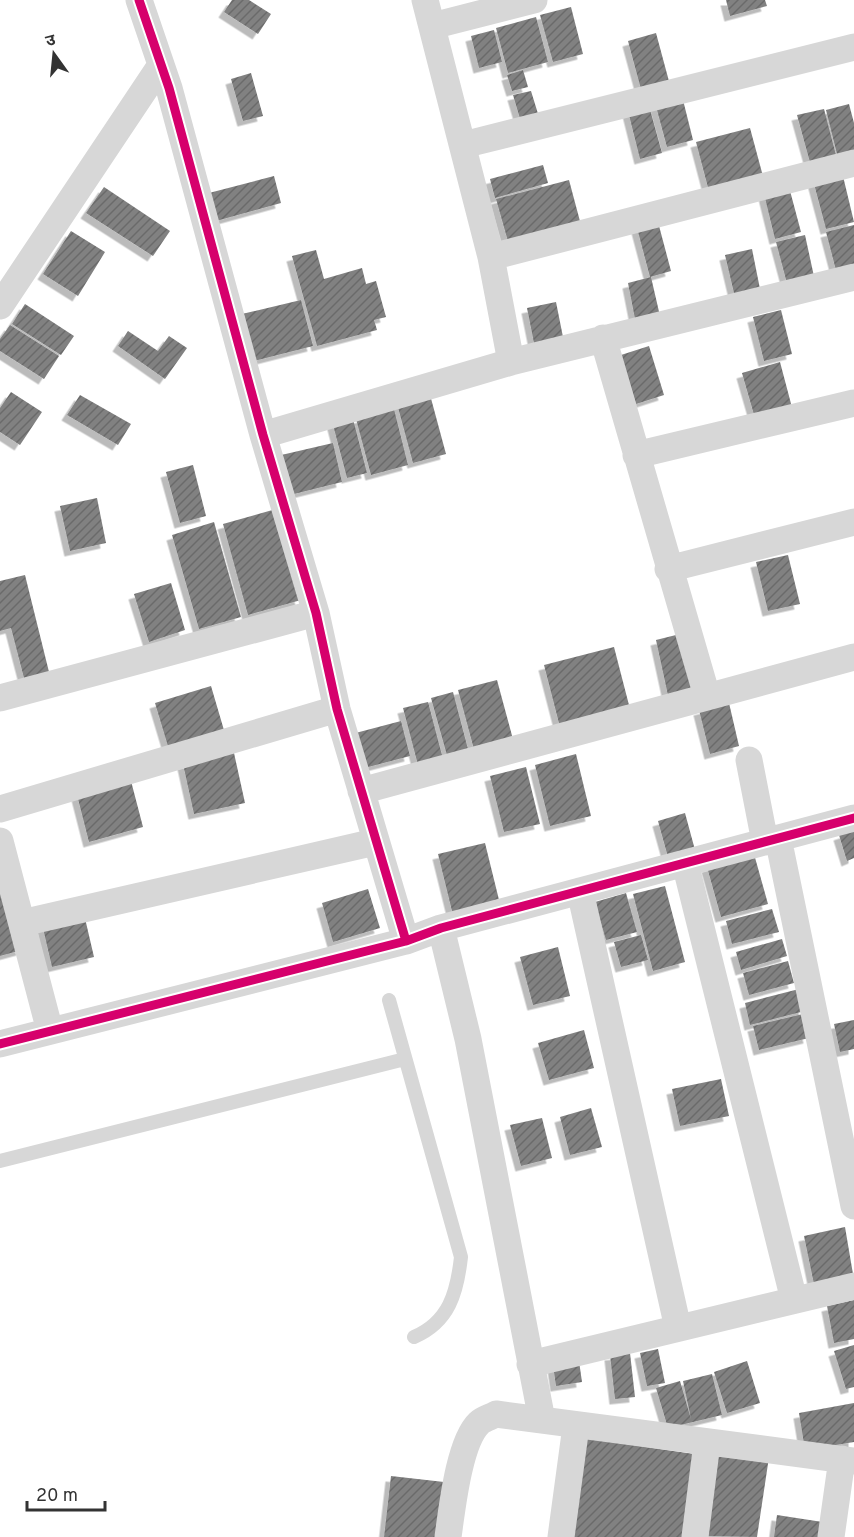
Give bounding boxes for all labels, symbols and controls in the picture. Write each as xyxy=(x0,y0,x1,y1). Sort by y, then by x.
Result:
north arrow xyxy=(24,24,84,84)
text: उ xyxy=(44,30,58,52)
scale bar xyxy=(27,1474,105,1512)
text: 20 m xyxy=(36,1485,78,1508)

